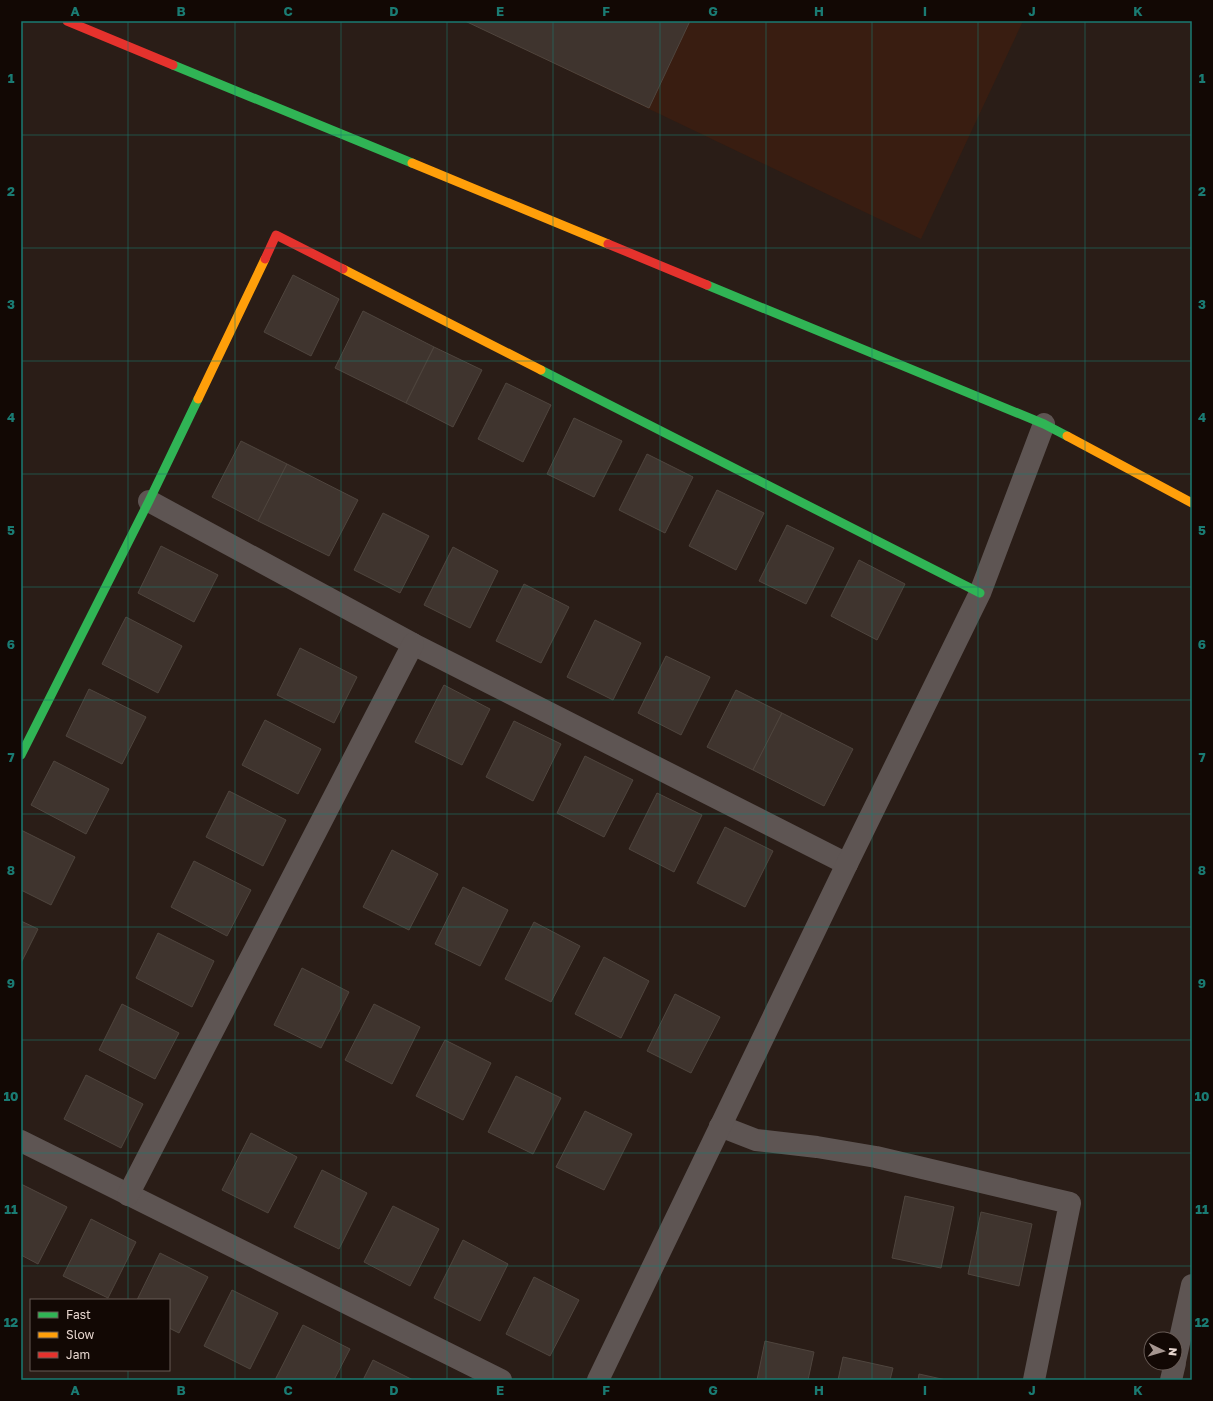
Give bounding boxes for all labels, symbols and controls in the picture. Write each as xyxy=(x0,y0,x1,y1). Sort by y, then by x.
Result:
text: A xyxy=(70,3,80,19)
text: B xyxy=(176,3,186,19)
text: C xyxy=(283,3,293,19)
text: D xyxy=(389,3,399,19)
text: E xyxy=(496,3,504,19)
text: F xyxy=(602,3,610,19)
text: G xyxy=(708,3,718,19)
text: H xyxy=(814,3,824,19)
text: I xyxy=(923,3,927,19)
text: J xyxy=(1028,3,1036,19)
text: K xyxy=(1133,3,1143,19)
text: 1 xyxy=(8,70,15,86)
text: 1 xyxy=(1199,70,1206,86)
text: 2 xyxy=(7,183,15,199)
text: 2 xyxy=(1198,183,1206,199)
text: 3 xyxy=(7,296,15,312)
text: 3 xyxy=(1198,296,1206,312)
text: 4 xyxy=(7,409,15,425)
text: 4 xyxy=(1198,409,1206,425)
text: 5 xyxy=(7,522,15,538)
text: 5 xyxy=(1198,522,1206,538)
text: 6 xyxy=(7,636,15,652)
text: 6 xyxy=(1198,636,1206,652)
text: 7 xyxy=(7,749,15,765)
text: 7 xyxy=(1198,749,1206,765)
text: 8 xyxy=(7,862,15,878)
text: 8 xyxy=(1198,862,1206,878)
text: 9 xyxy=(7,975,15,991)
text: 9 xyxy=(1198,975,1206,991)
text: 10 xyxy=(3,1088,19,1104)
text: 10 xyxy=(1194,1088,1210,1104)
text: 11 xyxy=(4,1201,18,1217)
text: 11 xyxy=(1195,1201,1209,1217)
legend xyxy=(30,1299,170,1371)
text: Fast xyxy=(66,1307,91,1322)
text: 12 xyxy=(4,1314,18,1330)
text: 12 xyxy=(1195,1314,1209,1330)
text: Slow xyxy=(66,1327,94,1342)
north arrow xyxy=(1143,1331,1183,1371)
text: Jam xyxy=(66,1347,90,1362)
text: N xyxy=(1167,1347,1180,1357)
text: A xyxy=(70,1382,80,1398)
text: B xyxy=(176,1382,186,1398)
text: C xyxy=(283,1382,293,1398)
text: D xyxy=(389,1382,399,1398)
text: E xyxy=(496,1382,504,1398)
text: F xyxy=(602,1382,610,1398)
text: G xyxy=(708,1382,718,1398)
text: H xyxy=(814,1382,824,1398)
text: I xyxy=(923,1382,927,1398)
text: J xyxy=(1028,1382,1036,1398)
text: K xyxy=(1133,1382,1143,1398)

